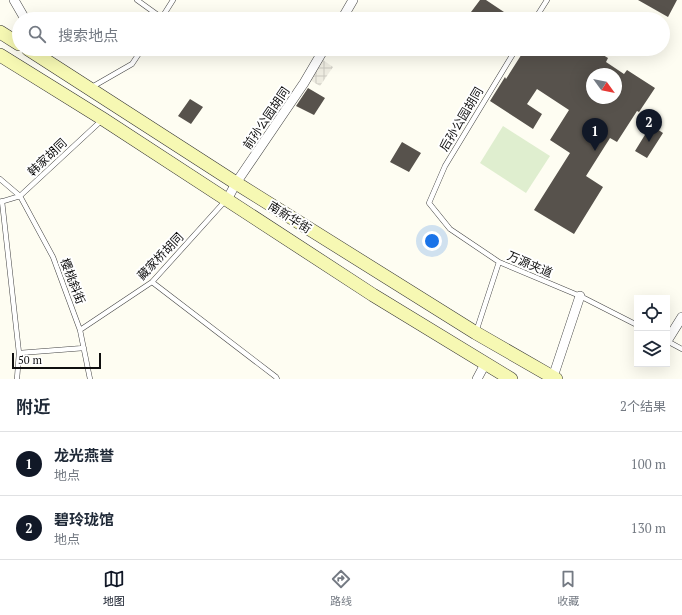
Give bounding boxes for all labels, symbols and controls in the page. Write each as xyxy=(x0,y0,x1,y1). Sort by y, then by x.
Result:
search box xyxy=(12,12,670,56)
icon: search xyxy=(26,23,48,45)
text: 搜索地点 xyxy=(58,25,118,45)
north arrow xyxy=(586,68,622,104)
street label: 前孙公园胡同 xyxy=(240,84,292,152)
street label: 后孙公园胡同 xyxy=(436,84,486,154)
pin: 2 xyxy=(636,109,662,142)
pin: 1 xyxy=(582,118,608,151)
street label: 韩家胡同 xyxy=(24,135,70,179)
street label: 南新华街 xyxy=(266,198,314,236)
street label: 藏家桥胡同 xyxy=(134,229,186,283)
your location xyxy=(422,231,442,251)
street label: 万源夹道 xyxy=(505,248,555,280)
street label: 樱桃斜街 xyxy=(57,256,89,306)
map controls xyxy=(634,295,670,367)
button: locate xyxy=(634,295,670,331)
button: layers xyxy=(634,331,670,367)
scale bar xyxy=(12,351,101,370)
text: 50 m xyxy=(18,353,42,367)
text: 附近 xyxy=(16,395,50,418)
text: 2个结果 xyxy=(620,397,666,415)
text: 龙光燕誉 xyxy=(54,445,114,465)
text: 1 xyxy=(25,455,33,473)
text: 100 m xyxy=(631,455,666,473)
text: 地点 xyxy=(54,466,80,484)
text: 碧玲珑馆 xyxy=(54,509,114,529)
text: 2 xyxy=(25,519,33,537)
text: 130 m xyxy=(631,519,666,537)
text: 地点 xyxy=(54,530,80,548)
tab: 地图 xyxy=(103,568,125,608)
tab: 路线 xyxy=(330,568,352,608)
tab: 收藏 xyxy=(557,568,579,608)

